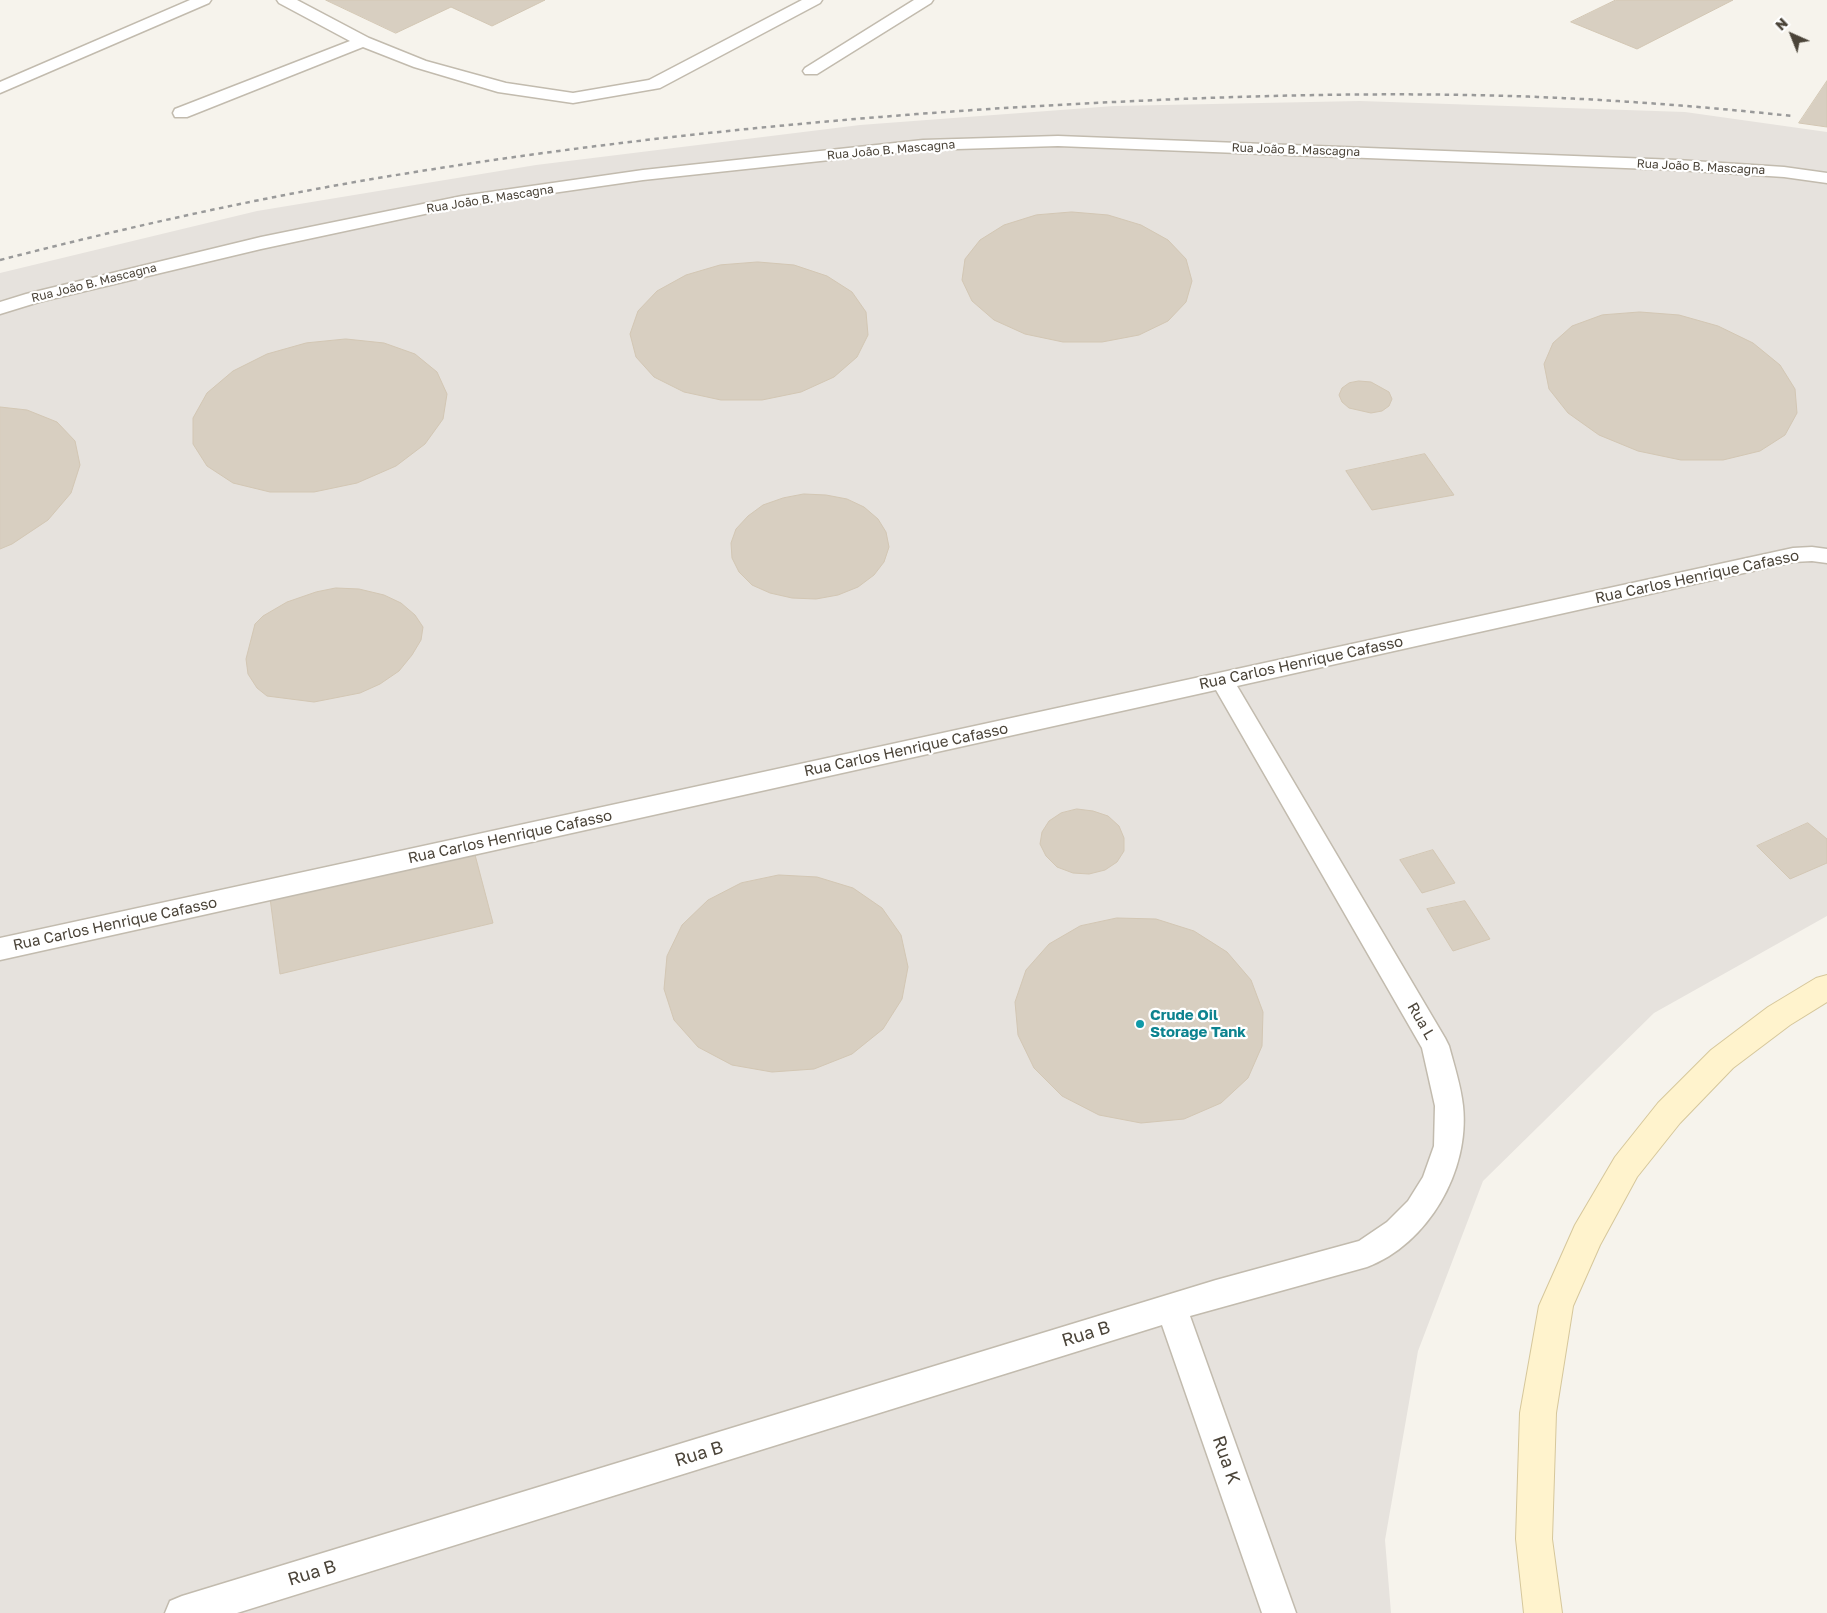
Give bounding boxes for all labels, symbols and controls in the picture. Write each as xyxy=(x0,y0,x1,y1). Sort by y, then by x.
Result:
north arrow xyxy=(1767,10,1817,60)
text: N xyxy=(1771,14,1791,34)
street label: Rua João B. Mascagna xyxy=(826,137,956,163)
street label: Rua João B. Mascagna xyxy=(1231,141,1361,159)
street label: Rua João B. Mascagna xyxy=(1636,156,1766,178)
street label: Rua João B. Mascagna xyxy=(425,182,555,216)
street label: Rua João B. Mascagna xyxy=(30,260,158,306)
street label: Rua Carlos Henrique Cafasso xyxy=(1593,547,1801,607)
street label: Rua Carlos Henrique Cafasso xyxy=(1197,633,1405,693)
street label: Rua Carlos Henrique Cafasso xyxy=(802,720,1010,780)
street label: Rua Carlos Henrique Cafasso xyxy=(406,807,614,867)
street label: Rua Carlos Henrique Cafasso xyxy=(11,894,219,954)
street label: Rua L xyxy=(1403,999,1439,1043)
place label: Crude Oil Storage Tank xyxy=(1150,1006,1246,1041)
marker: Crude Oil Storage Tank xyxy=(1134,1018,1146,1030)
street label: Rua B xyxy=(1059,1316,1113,1352)
street label: Rua K xyxy=(1208,1433,1244,1487)
street label: Rua B xyxy=(672,1436,726,1472)
street label: Rua B xyxy=(285,1555,339,1591)

